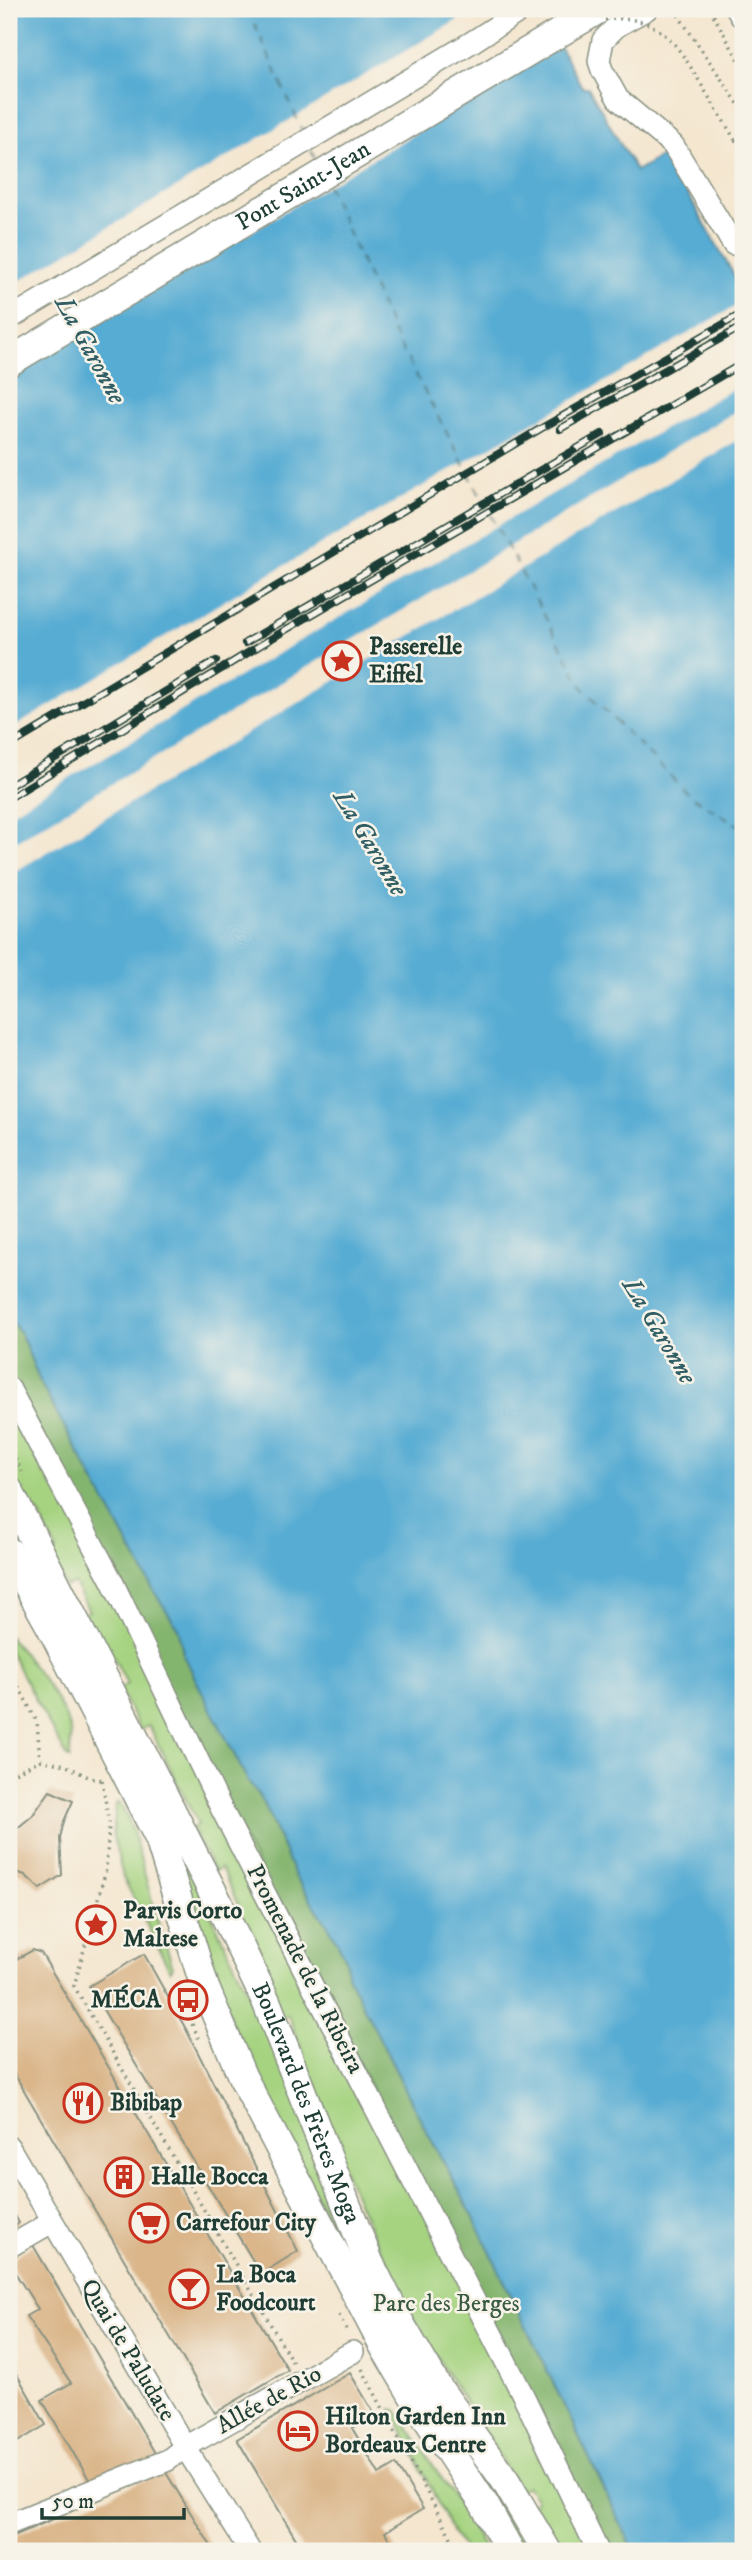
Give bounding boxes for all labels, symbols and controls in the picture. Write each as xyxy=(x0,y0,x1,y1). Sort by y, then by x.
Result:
street label: Pont Saint-Jean xyxy=(231,134,376,238)
water label: La Garonne xyxy=(46,288,134,411)
place label: Passerelle Eiffel xyxy=(369,632,462,690)
place icon: Passerelle Eiffel xyxy=(321,640,363,682)
water label: La Garonne xyxy=(324,782,415,903)
water label: La Garonne xyxy=(613,1270,704,1391)
street label: Promenade de la Ribeira xyxy=(239,1860,371,2079)
place label: Parvis Corto Maltese xyxy=(123,1896,242,1954)
place icon: Parvis Corto Maltese xyxy=(75,1904,117,1946)
street label: Boulevard des Frères Moga xyxy=(244,1978,368,2229)
bus stop icon: MÉCA xyxy=(167,1979,209,2021)
place label: MÉCA xyxy=(91,1984,162,2015)
restaurant icon: Bibibap xyxy=(62,2082,104,2124)
place label: Bibibap xyxy=(110,2088,182,2118)
building icon: Halle Bocca xyxy=(103,2156,145,2198)
place label: Halle Bocca xyxy=(151,2162,269,2192)
supermarket icon: Carrefour City xyxy=(128,2202,170,2244)
place label: Carrefour City xyxy=(176,2208,316,2238)
place label: La Boca Foodcourt xyxy=(216,2260,316,2318)
bar icon: La Boca Foodcourt xyxy=(168,2268,210,2310)
street label: Quai de Paludate xyxy=(74,2273,182,2427)
park label: Parc des Berges xyxy=(372,2289,520,2319)
street label: Allée de Rio xyxy=(211,2359,327,2441)
place label: Hilton Garden Inn Bordeaux Centre xyxy=(325,2402,506,2460)
hotel icon: Hilton Garden Inn Bordeaux Centre xyxy=(277,2410,319,2452)
scale bar xyxy=(42,2476,184,2520)
text: 50 m xyxy=(52,2489,94,2515)

